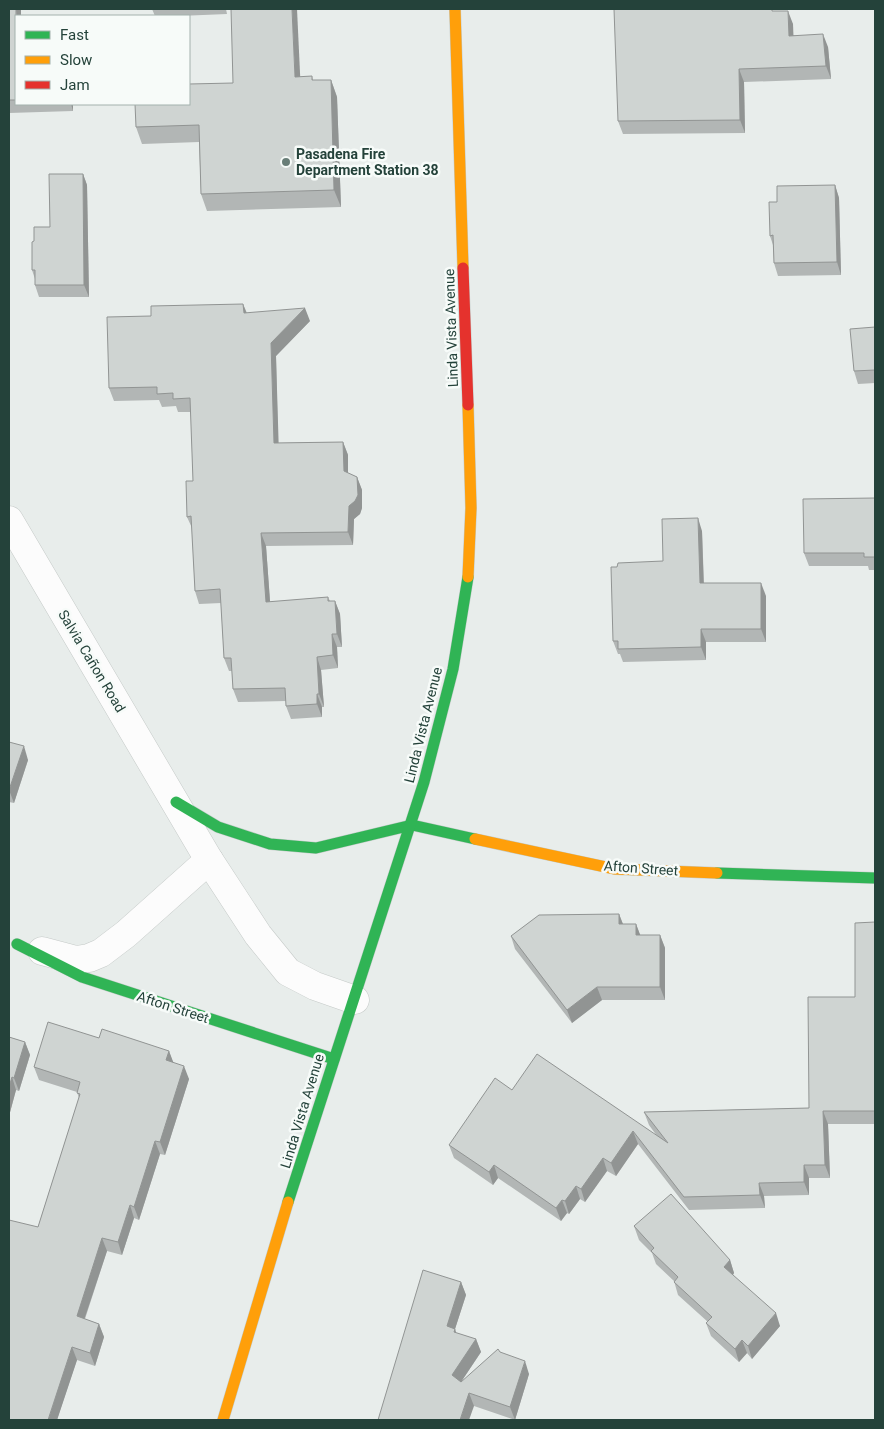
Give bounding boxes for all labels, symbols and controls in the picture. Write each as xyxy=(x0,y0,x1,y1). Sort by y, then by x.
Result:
legend xyxy=(15,15,190,105)
text: Fast xyxy=(60,26,89,44)
text: Slow xyxy=(60,51,92,69)
text: Jam xyxy=(60,76,90,94)
place label: Pasadena Fire Department Station 38 xyxy=(296,146,439,178)
marker: Pasadena Fire Department Station 38 xyxy=(280,156,292,168)
street label: Linda Vista Avenue xyxy=(441,268,461,388)
street label: Salvia Cañon Road xyxy=(55,607,129,715)
street label: Linda Vista Avenue xyxy=(401,665,445,785)
street label: Afton Street xyxy=(603,857,679,879)
street label: Afton Street xyxy=(135,988,211,1026)
street label: Linda Vista Avenue xyxy=(277,1052,327,1170)

